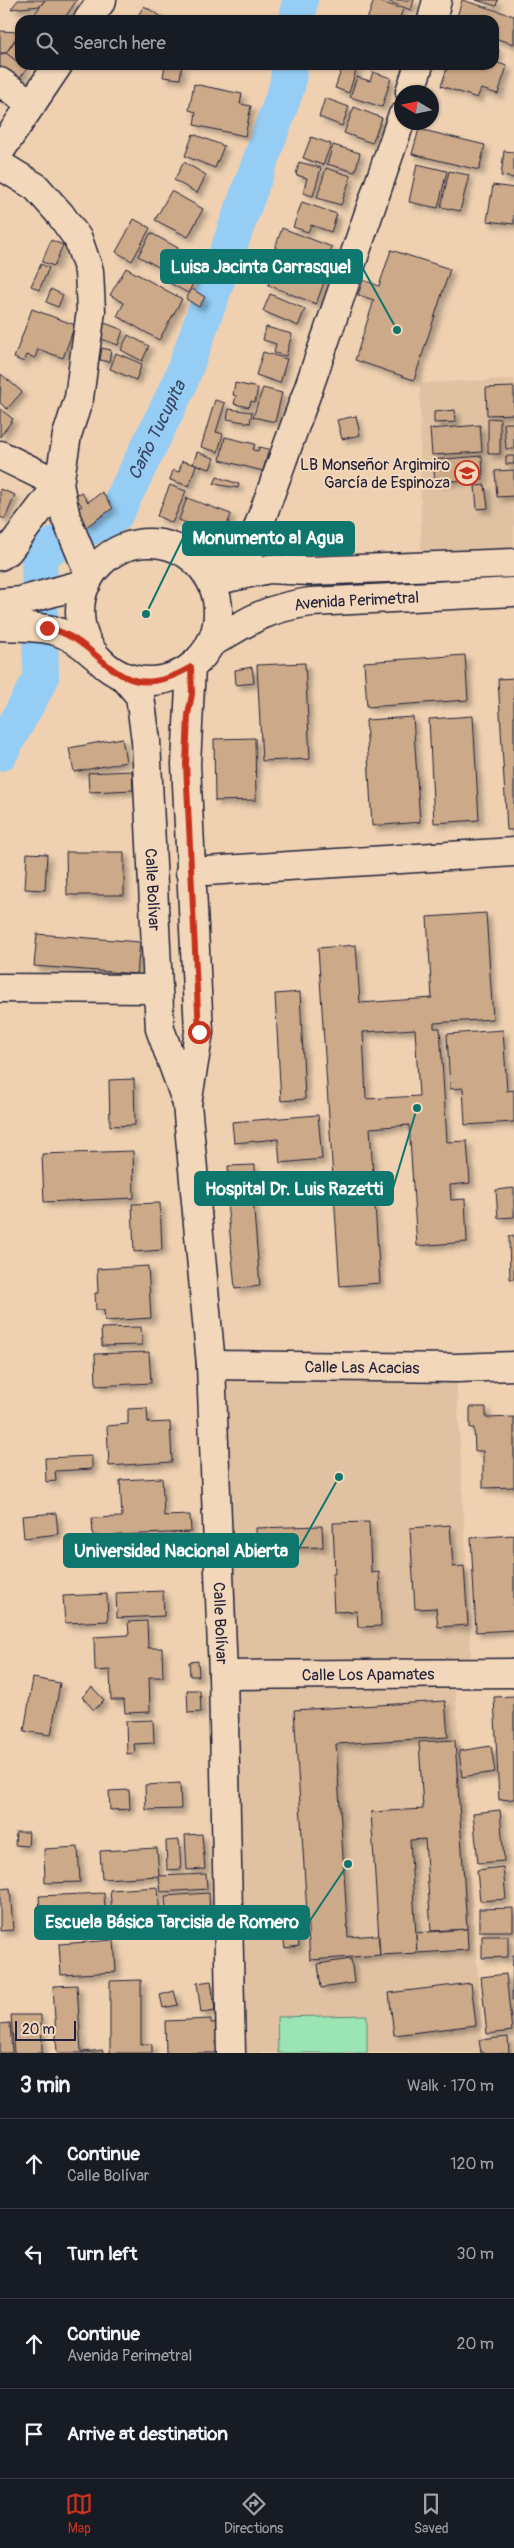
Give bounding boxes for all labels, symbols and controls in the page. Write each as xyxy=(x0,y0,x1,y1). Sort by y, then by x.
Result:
search box xyxy=(15,15,499,70)
icon: search xyxy=(33,29,61,57)
text: Search here xyxy=(73,31,166,55)
north arrow xyxy=(394,85,439,130)
callout: Luisa Jacinta Carrasquel xyxy=(161,250,362,283)
text: Luisa Jacinta Carrasquel xyxy=(171,256,351,279)
water label: Caño Tucupita xyxy=(123,376,192,484)
place label: LB Monseñor Argimiro García de Espinoza xyxy=(300,455,450,493)
school or university icon: LB Monseñor Argimiro García de Espinoza xyxy=(454,460,480,486)
callout: Monumento al Agua xyxy=(183,522,354,555)
text: Monumento al Agua xyxy=(192,527,344,550)
street label: Avenida Perimetral xyxy=(292,588,420,616)
route end xyxy=(36,617,59,640)
street label: Calle Bolívar xyxy=(140,848,164,932)
route start xyxy=(188,1021,211,1044)
callout: Hospital Dr. Luis Razetti xyxy=(195,1172,393,1205)
text: Hospital Dr. Luis Razetti xyxy=(205,1178,383,1201)
street label: Calle Las Acacias xyxy=(304,1357,420,1379)
callout: Universidad Nacional Abierta xyxy=(64,1534,298,1567)
text: Universidad Nacional Abierta xyxy=(74,1540,289,1563)
street label: Calle Bolívar xyxy=(208,1582,232,1665)
street label: Calle Los Apamates xyxy=(302,1665,434,1685)
callout: Escuela Básica Tarcisia de Romero xyxy=(35,1906,309,1939)
text: Escuela Básica Tarcisia de Romero xyxy=(45,1911,299,1934)
scale bar xyxy=(15,2018,76,2041)
text: 20 m xyxy=(22,2021,55,2038)
text: 3 min xyxy=(20,2072,70,2099)
text: Walk · 170 m xyxy=(407,2076,494,2096)
text: Continue xyxy=(67,2142,140,2166)
icon: ahead xyxy=(20,2150,48,2178)
text: 120 m xyxy=(450,2154,494,2174)
text: Calle Bolívar xyxy=(67,2166,150,2186)
icon: left xyxy=(20,2240,48,2268)
text: Turn left xyxy=(67,2242,137,2266)
text: 30 m xyxy=(456,2244,494,2264)
text: Continue xyxy=(67,2322,140,2346)
icon: ahead xyxy=(20,2330,48,2358)
text: 20 m xyxy=(456,2334,494,2354)
text: Avenida Perimetral xyxy=(67,2346,192,2366)
icon: arrive xyxy=(20,2420,48,2448)
text: Arrive at destination xyxy=(67,2422,228,2446)
tab: Map xyxy=(65,2490,93,2537)
tab: Directions xyxy=(224,2490,283,2537)
tab: Saved xyxy=(414,2490,449,2537)

